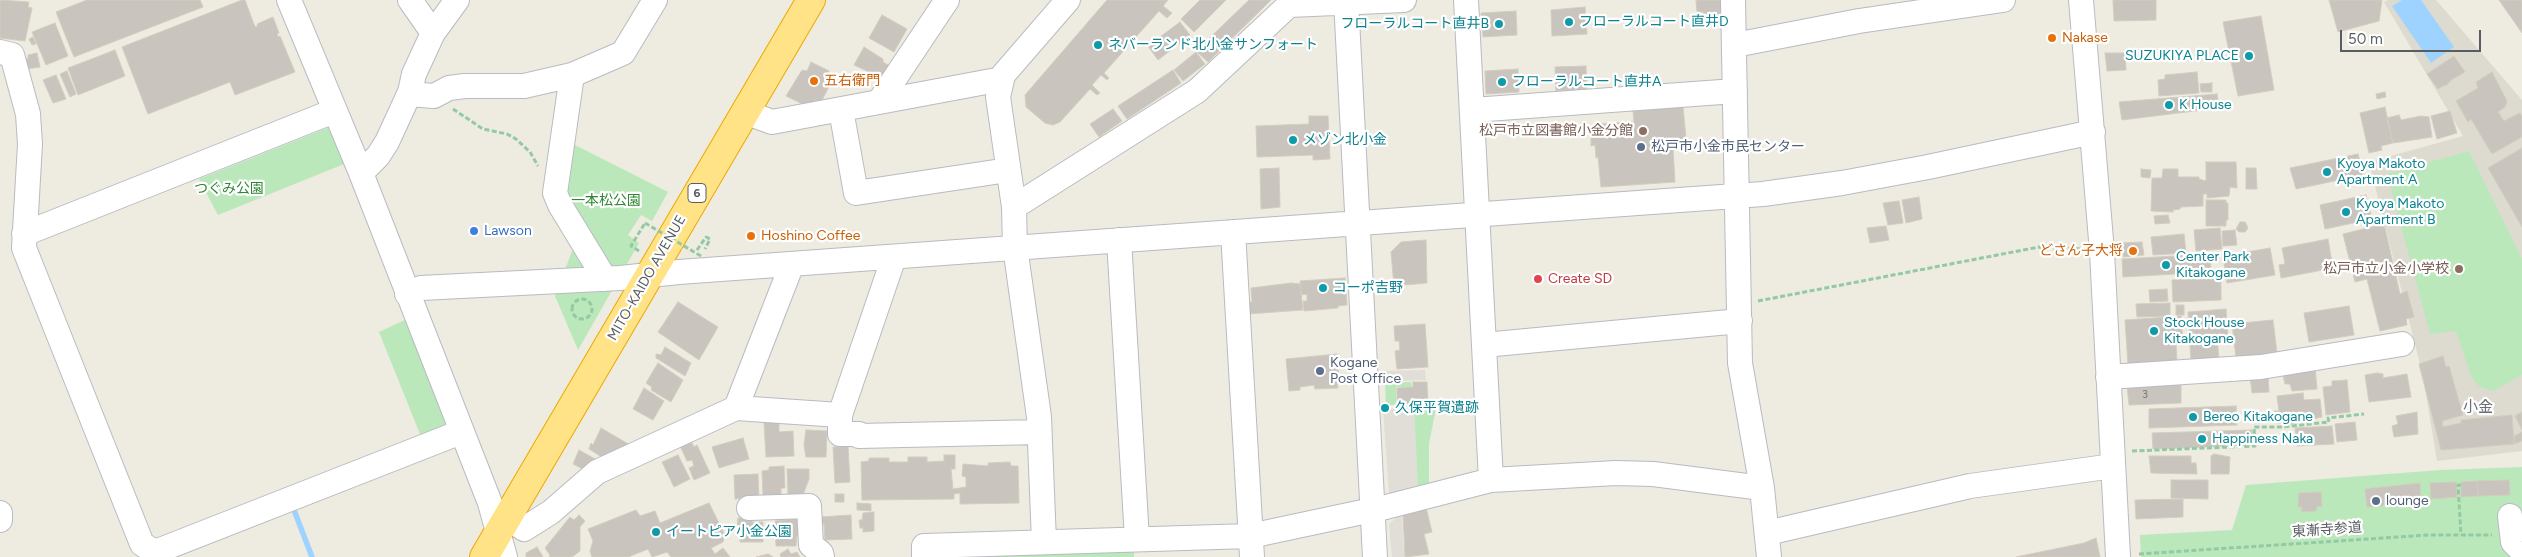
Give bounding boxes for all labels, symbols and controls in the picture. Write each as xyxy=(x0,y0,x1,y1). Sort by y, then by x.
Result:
place label: フローラルコート直井D xyxy=(1579,14,1729,30)
place label: フローラルコート直井B xyxy=(1340,16,1489,32)
marker: フローラルコート直井D xyxy=(1563,16,1575,28)
marker: フローラルコート直井B xyxy=(1493,18,1505,30)
scale bar xyxy=(2342,20,2483,52)
place label: Nakase xyxy=(2062,30,2108,46)
text: 50 m xyxy=(2348,30,2383,48)
marker: Nakase xyxy=(2046,32,2058,44)
place label: ネバーランド北小金サンフォート xyxy=(1108,37,1318,53)
marker: ネバーランド北小金サンフォート xyxy=(1092,39,1104,51)
place label: SUZUKIYA PLACE xyxy=(2125,48,2239,64)
marker: SUZUKIYA PLACE xyxy=(2243,50,2255,62)
place label: 五右衛門 xyxy=(824,73,880,89)
place label: フローラルコート直井A xyxy=(1512,74,1661,90)
marker: 五右衛門 xyxy=(808,75,820,87)
marker: フローラルコート直井A xyxy=(1496,76,1508,88)
place label: K House xyxy=(2179,97,2232,113)
marker: K House xyxy=(2163,99,2175,111)
place label: 松戸市立図書館小金分館 xyxy=(1479,123,1633,139)
marker: 松戸市立図書館小金分館 xyxy=(1637,125,1649,137)
place label: メゾン北小金 xyxy=(1303,132,1387,148)
marker: メゾン北小金 xyxy=(1287,134,1299,146)
place label: 松戸市小金市民センター xyxy=(1651,139,1805,155)
marker: 松戸市小金市民センター xyxy=(1635,141,1647,153)
place label: Kyoya Makoto Apartment A xyxy=(2337,156,2425,188)
marker: Kyoya Makoto Apartment A xyxy=(2321,166,2333,178)
park label: つぐみ公園 xyxy=(194,181,264,197)
road number: 6 xyxy=(688,184,706,202)
park label: 一本松公園 xyxy=(571,193,641,209)
place label: Kyoya Makoto Apartment B xyxy=(2356,196,2444,228)
marker: Kyoya Makoto Apartment B xyxy=(2340,206,2352,218)
street label: MITO-KAIDO AVENUE xyxy=(604,212,690,344)
place label: Lawson xyxy=(484,223,532,239)
marker: Lawson xyxy=(468,225,480,237)
place label: Hoshino Coffee xyxy=(761,228,860,244)
marker: Hoshino Coffee xyxy=(745,230,757,242)
place label: どさん子大将 xyxy=(2039,243,2123,259)
marker: どさん子大将 xyxy=(2127,245,2139,257)
place label: Center Park Kitakogane xyxy=(2176,249,2249,282)
marker: Center Park Kitakogane xyxy=(2160,259,2172,271)
place label: 松戸市立小金小学校 xyxy=(2323,261,2449,277)
marker: 松戸市立小金小学校 xyxy=(2453,263,2465,275)
place label: Create SD xyxy=(1548,271,1612,287)
marker: Create SD xyxy=(1532,273,1544,285)
place label: コーポ吉野 xyxy=(1333,280,1403,296)
marker: コーポ吉野 xyxy=(1317,282,1329,294)
place label: Stock House Kitakogane xyxy=(2164,315,2244,348)
marker: Stock House Kitakogane xyxy=(2148,325,2160,337)
place label: Kogane Post Office xyxy=(1330,355,1401,388)
marker: Kogane Post Office xyxy=(1314,365,1326,377)
house number: 3 xyxy=(2142,388,2148,402)
district label: 小金 xyxy=(2463,399,2493,417)
place label: 久保平賀遺跡 xyxy=(1395,400,1479,416)
marker: 久保平賀遺跡 xyxy=(1379,402,1391,414)
place label: Bereo Kitakogane xyxy=(2203,409,2313,425)
marker: Bereo Kitakogane xyxy=(2187,411,2199,423)
place label: Happiness Naka xyxy=(2212,431,2313,447)
marker: Happiness Naka xyxy=(2196,433,2208,445)
place label: lounge xyxy=(2386,493,2429,509)
marker: lounge xyxy=(2370,495,2382,507)
street label: 東漸寺参道 xyxy=(2291,519,2363,541)
place label: イートピア小金公園 xyxy=(666,524,792,540)
marker: イートピア小金公園 xyxy=(650,526,662,538)

